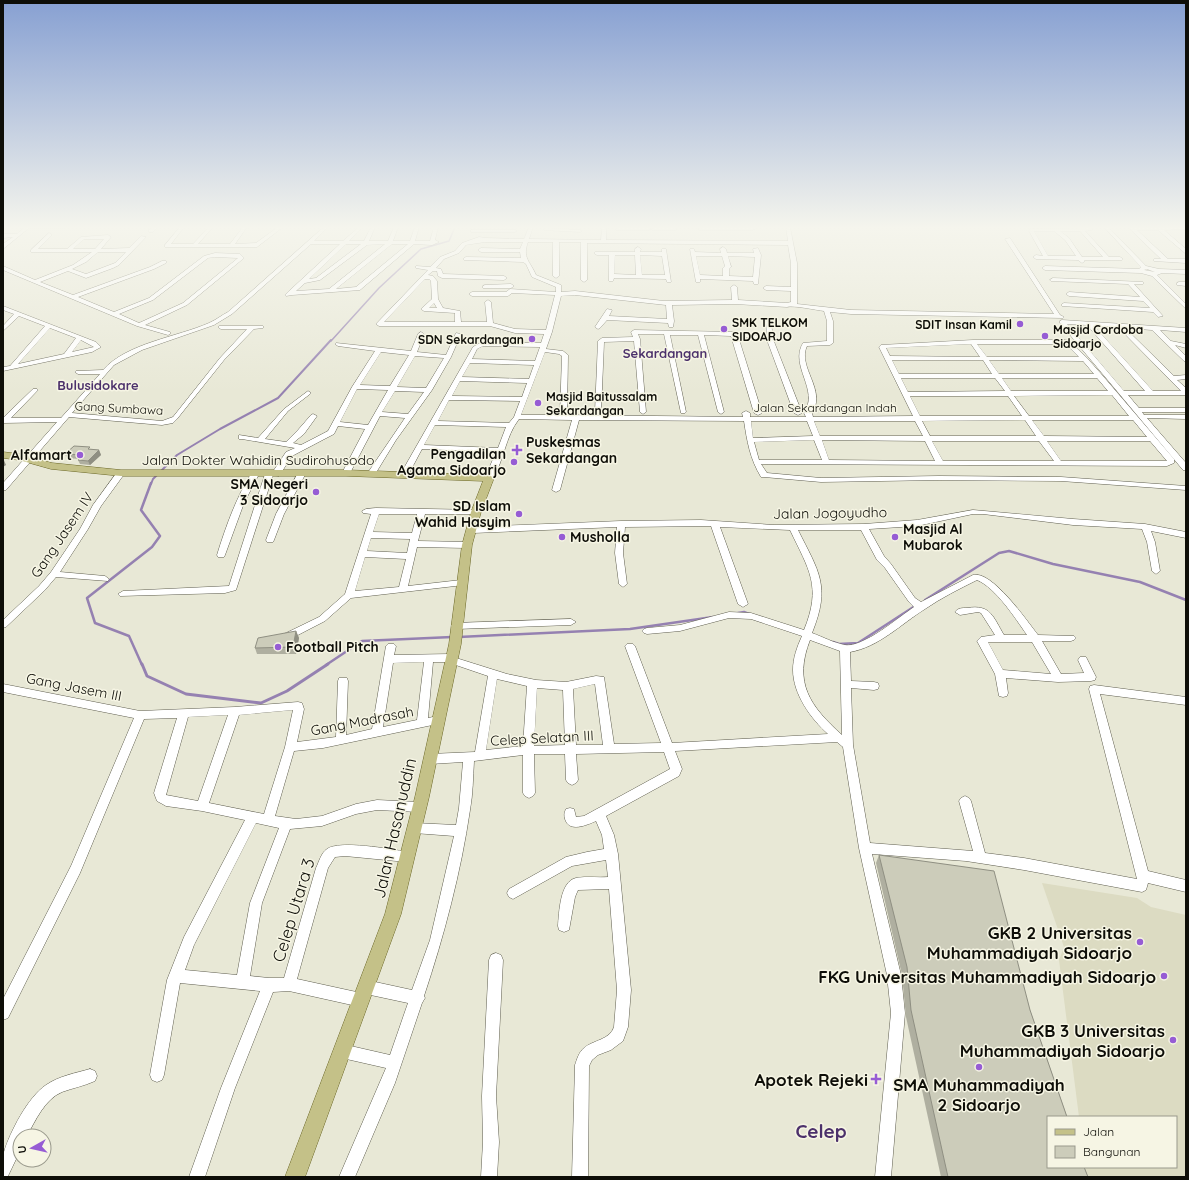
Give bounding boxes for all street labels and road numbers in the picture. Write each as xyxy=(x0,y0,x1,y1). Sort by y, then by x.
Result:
street label: Gang Sumbawa xyxy=(74,398,164,418)
street label: Jalan Sekardangan Indah xyxy=(753,400,897,415)
street label: Jalan Dokter Wahidin Sudirohusodo xyxy=(142,451,375,469)
street label: Gang Jasem IV xyxy=(27,489,97,581)
street label: Jalan Jogoyudho xyxy=(773,503,887,523)
street label: Gang Jasem III xyxy=(25,669,123,705)
street label: Gang Madrasah xyxy=(309,702,415,740)
street label: Celep Selatan III xyxy=(490,726,594,750)
street label: Jalan Hasanuddin xyxy=(368,756,420,900)
street label: Celep Utara 3 xyxy=(267,856,319,964)

